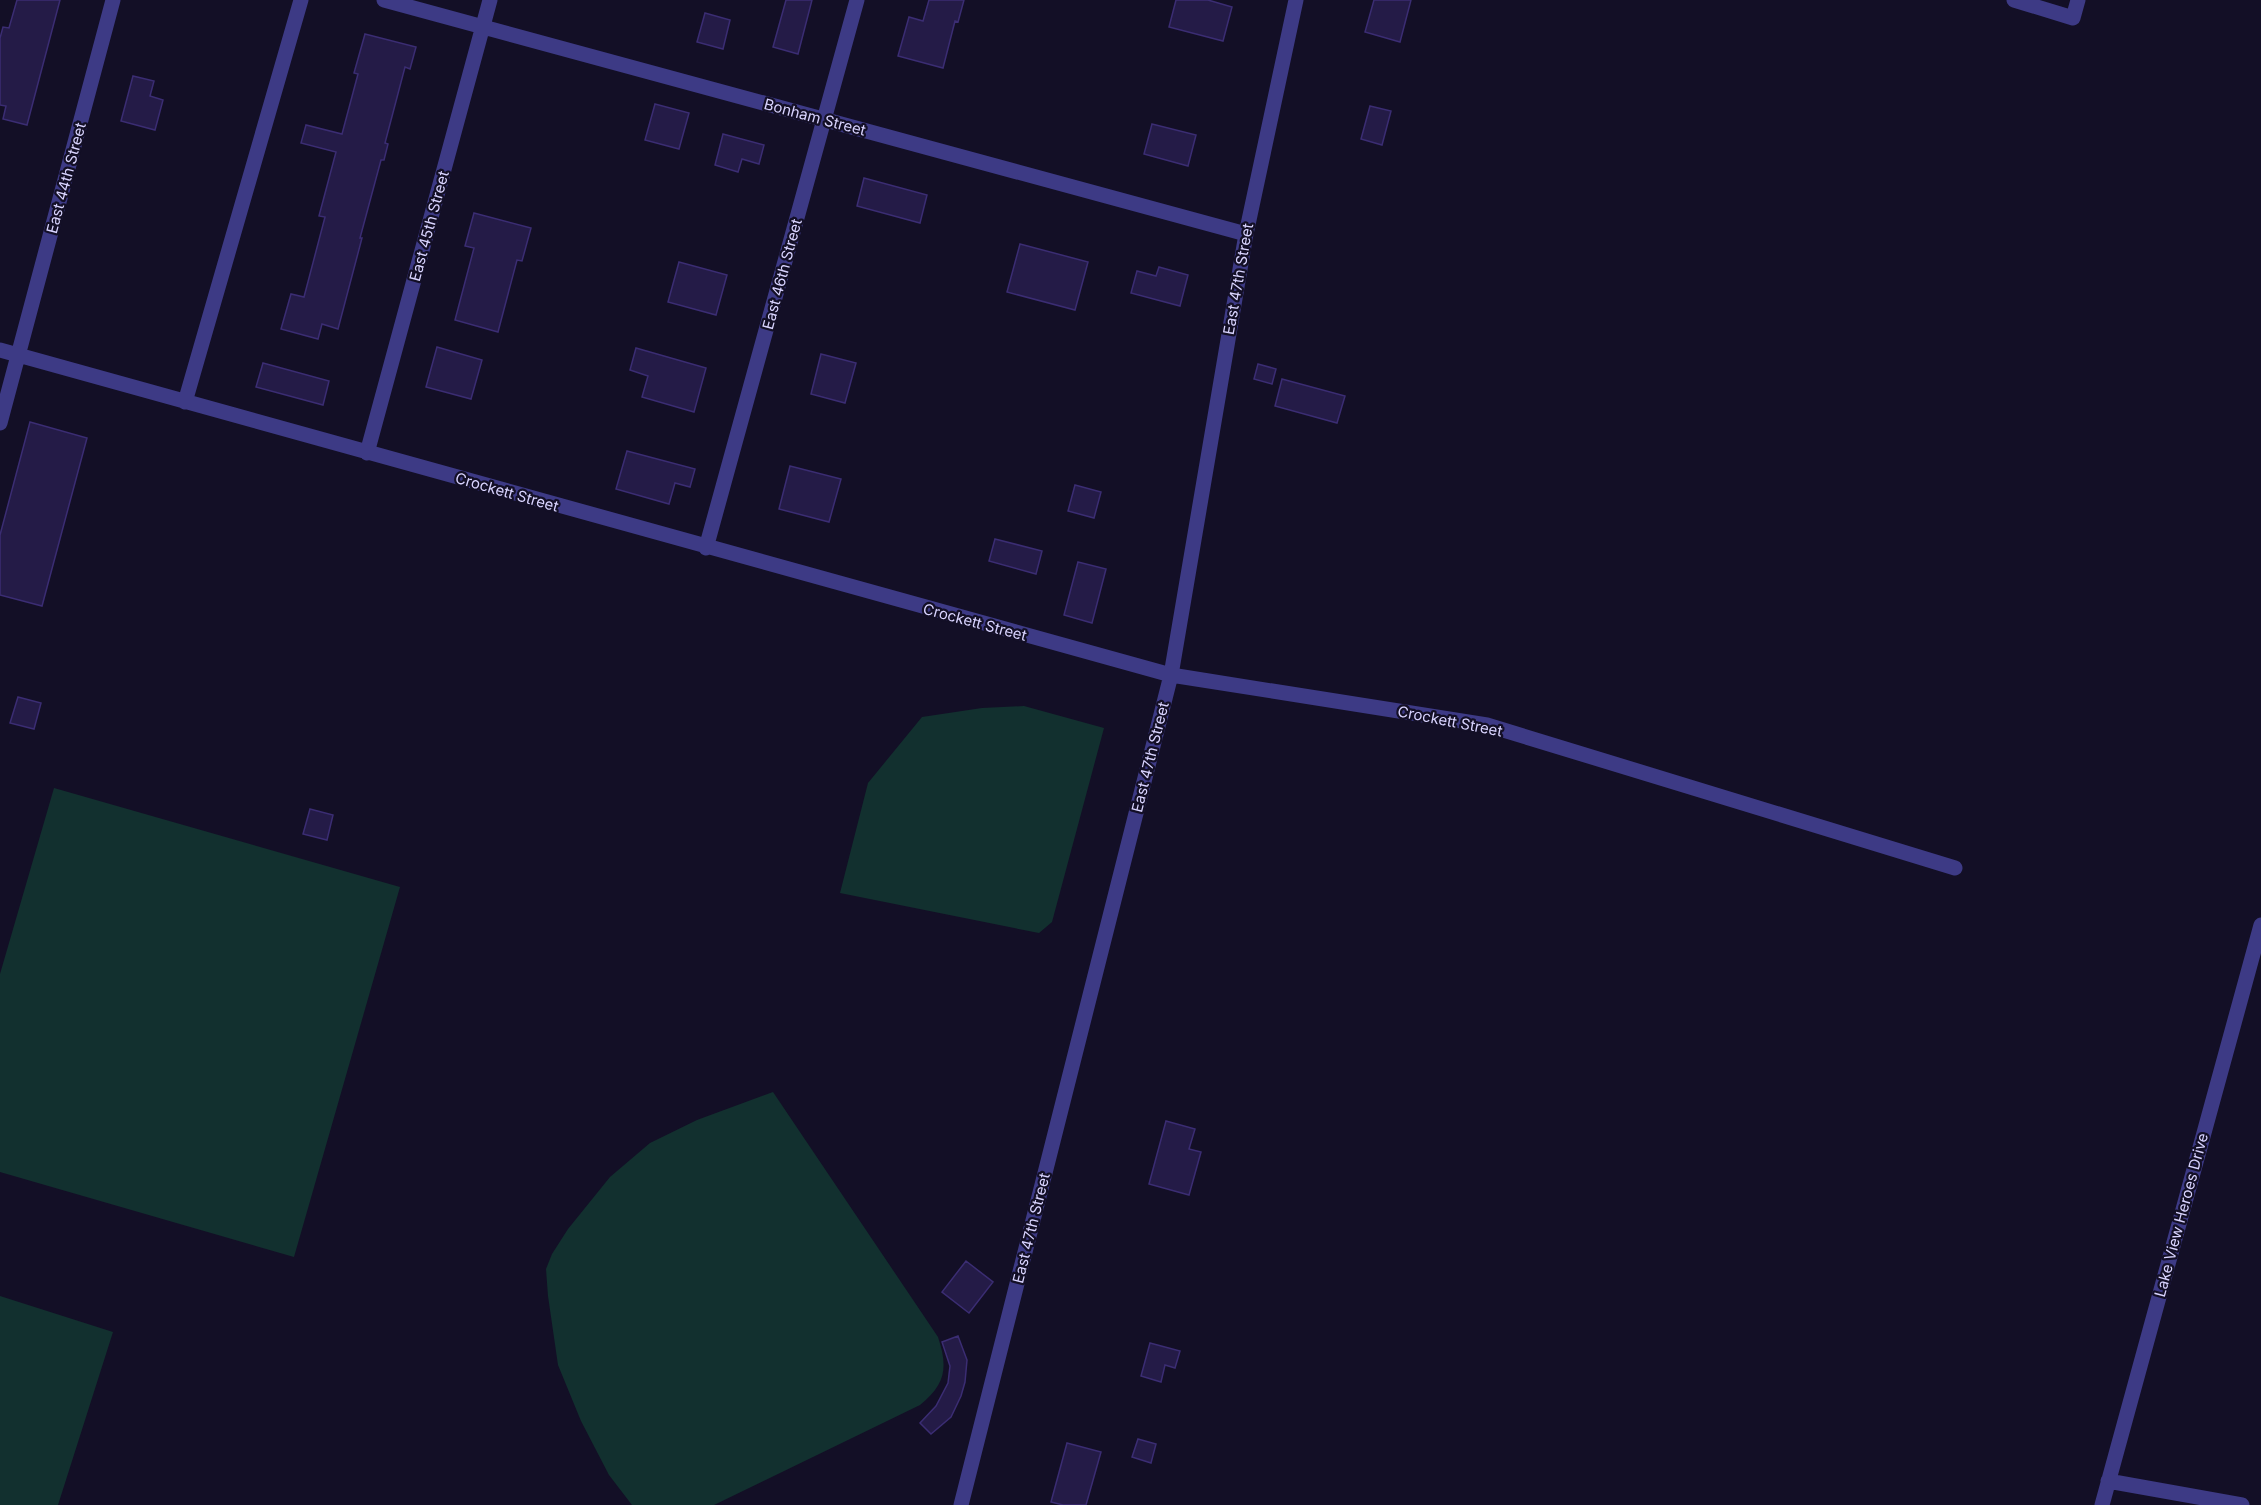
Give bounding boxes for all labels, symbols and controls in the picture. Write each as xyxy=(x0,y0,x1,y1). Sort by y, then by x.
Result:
street label: Bonham Street xyxy=(762,94,868,140)
street label: East 44th Street xyxy=(42,120,90,236)
street label: East 45th Street xyxy=(405,169,453,283)
street label: East 46th Street xyxy=(758,216,806,331)
street label: East 47th Street xyxy=(1219,222,1257,336)
street label: Crockett Street xyxy=(453,468,561,516)
street label: Crockett Street xyxy=(921,599,1029,645)
street label: East 47th Street xyxy=(1127,700,1173,814)
street label: Crockett Street xyxy=(1396,702,1504,741)
street label: Lake View Heroes Drive xyxy=(2150,1131,2212,1299)
street label: East 47th Street xyxy=(1008,1171,1054,1285)

